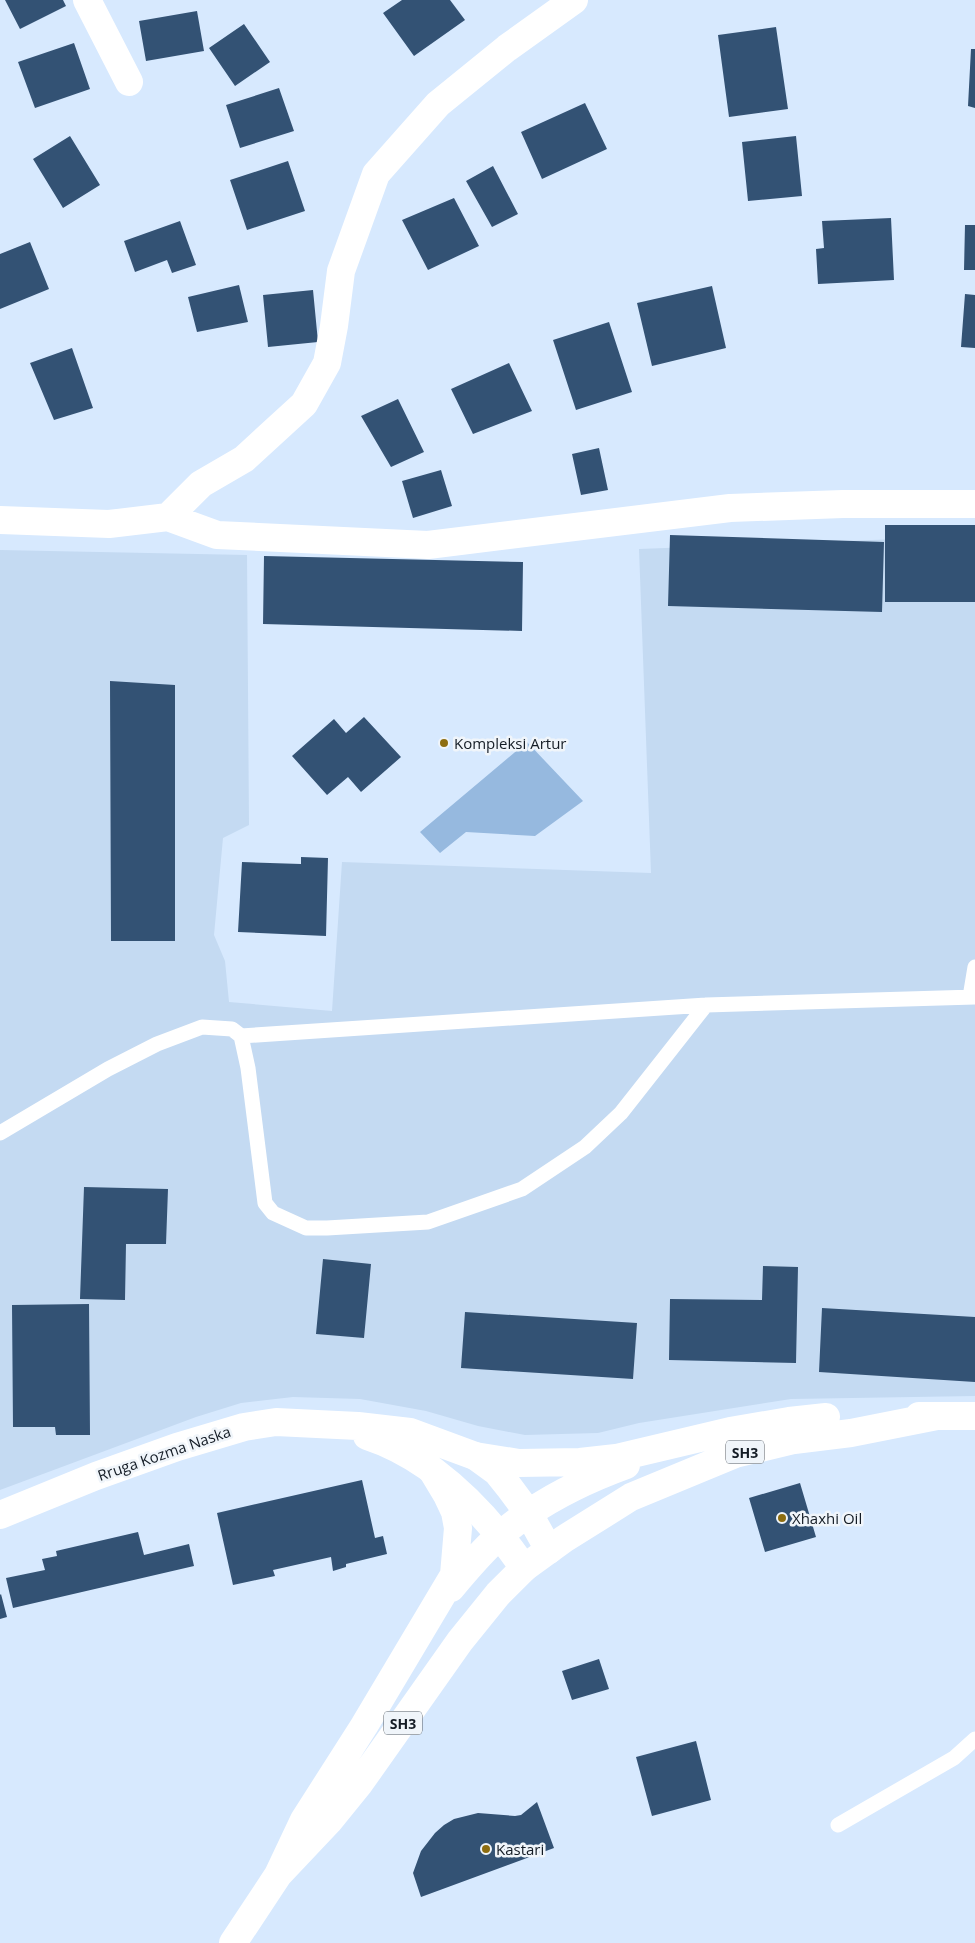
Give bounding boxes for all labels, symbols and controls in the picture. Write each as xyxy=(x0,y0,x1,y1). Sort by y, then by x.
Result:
place label: Kompleksi Artur xyxy=(454,733,567,753)
marker: Kompleksi Artur xyxy=(438,737,450,749)
street label: Rruga Kozma Naska xyxy=(95,1421,233,1485)
road number: SH3 xyxy=(726,1440,764,1464)
place label: Xhaxhi Oil xyxy=(792,1508,862,1528)
marker: Xhaxhi Oil xyxy=(776,1512,788,1524)
road number: SH3 xyxy=(384,1712,422,1735)
place label: Kastari xyxy=(496,1839,544,1859)
marker: Kastari xyxy=(480,1843,492,1855)

